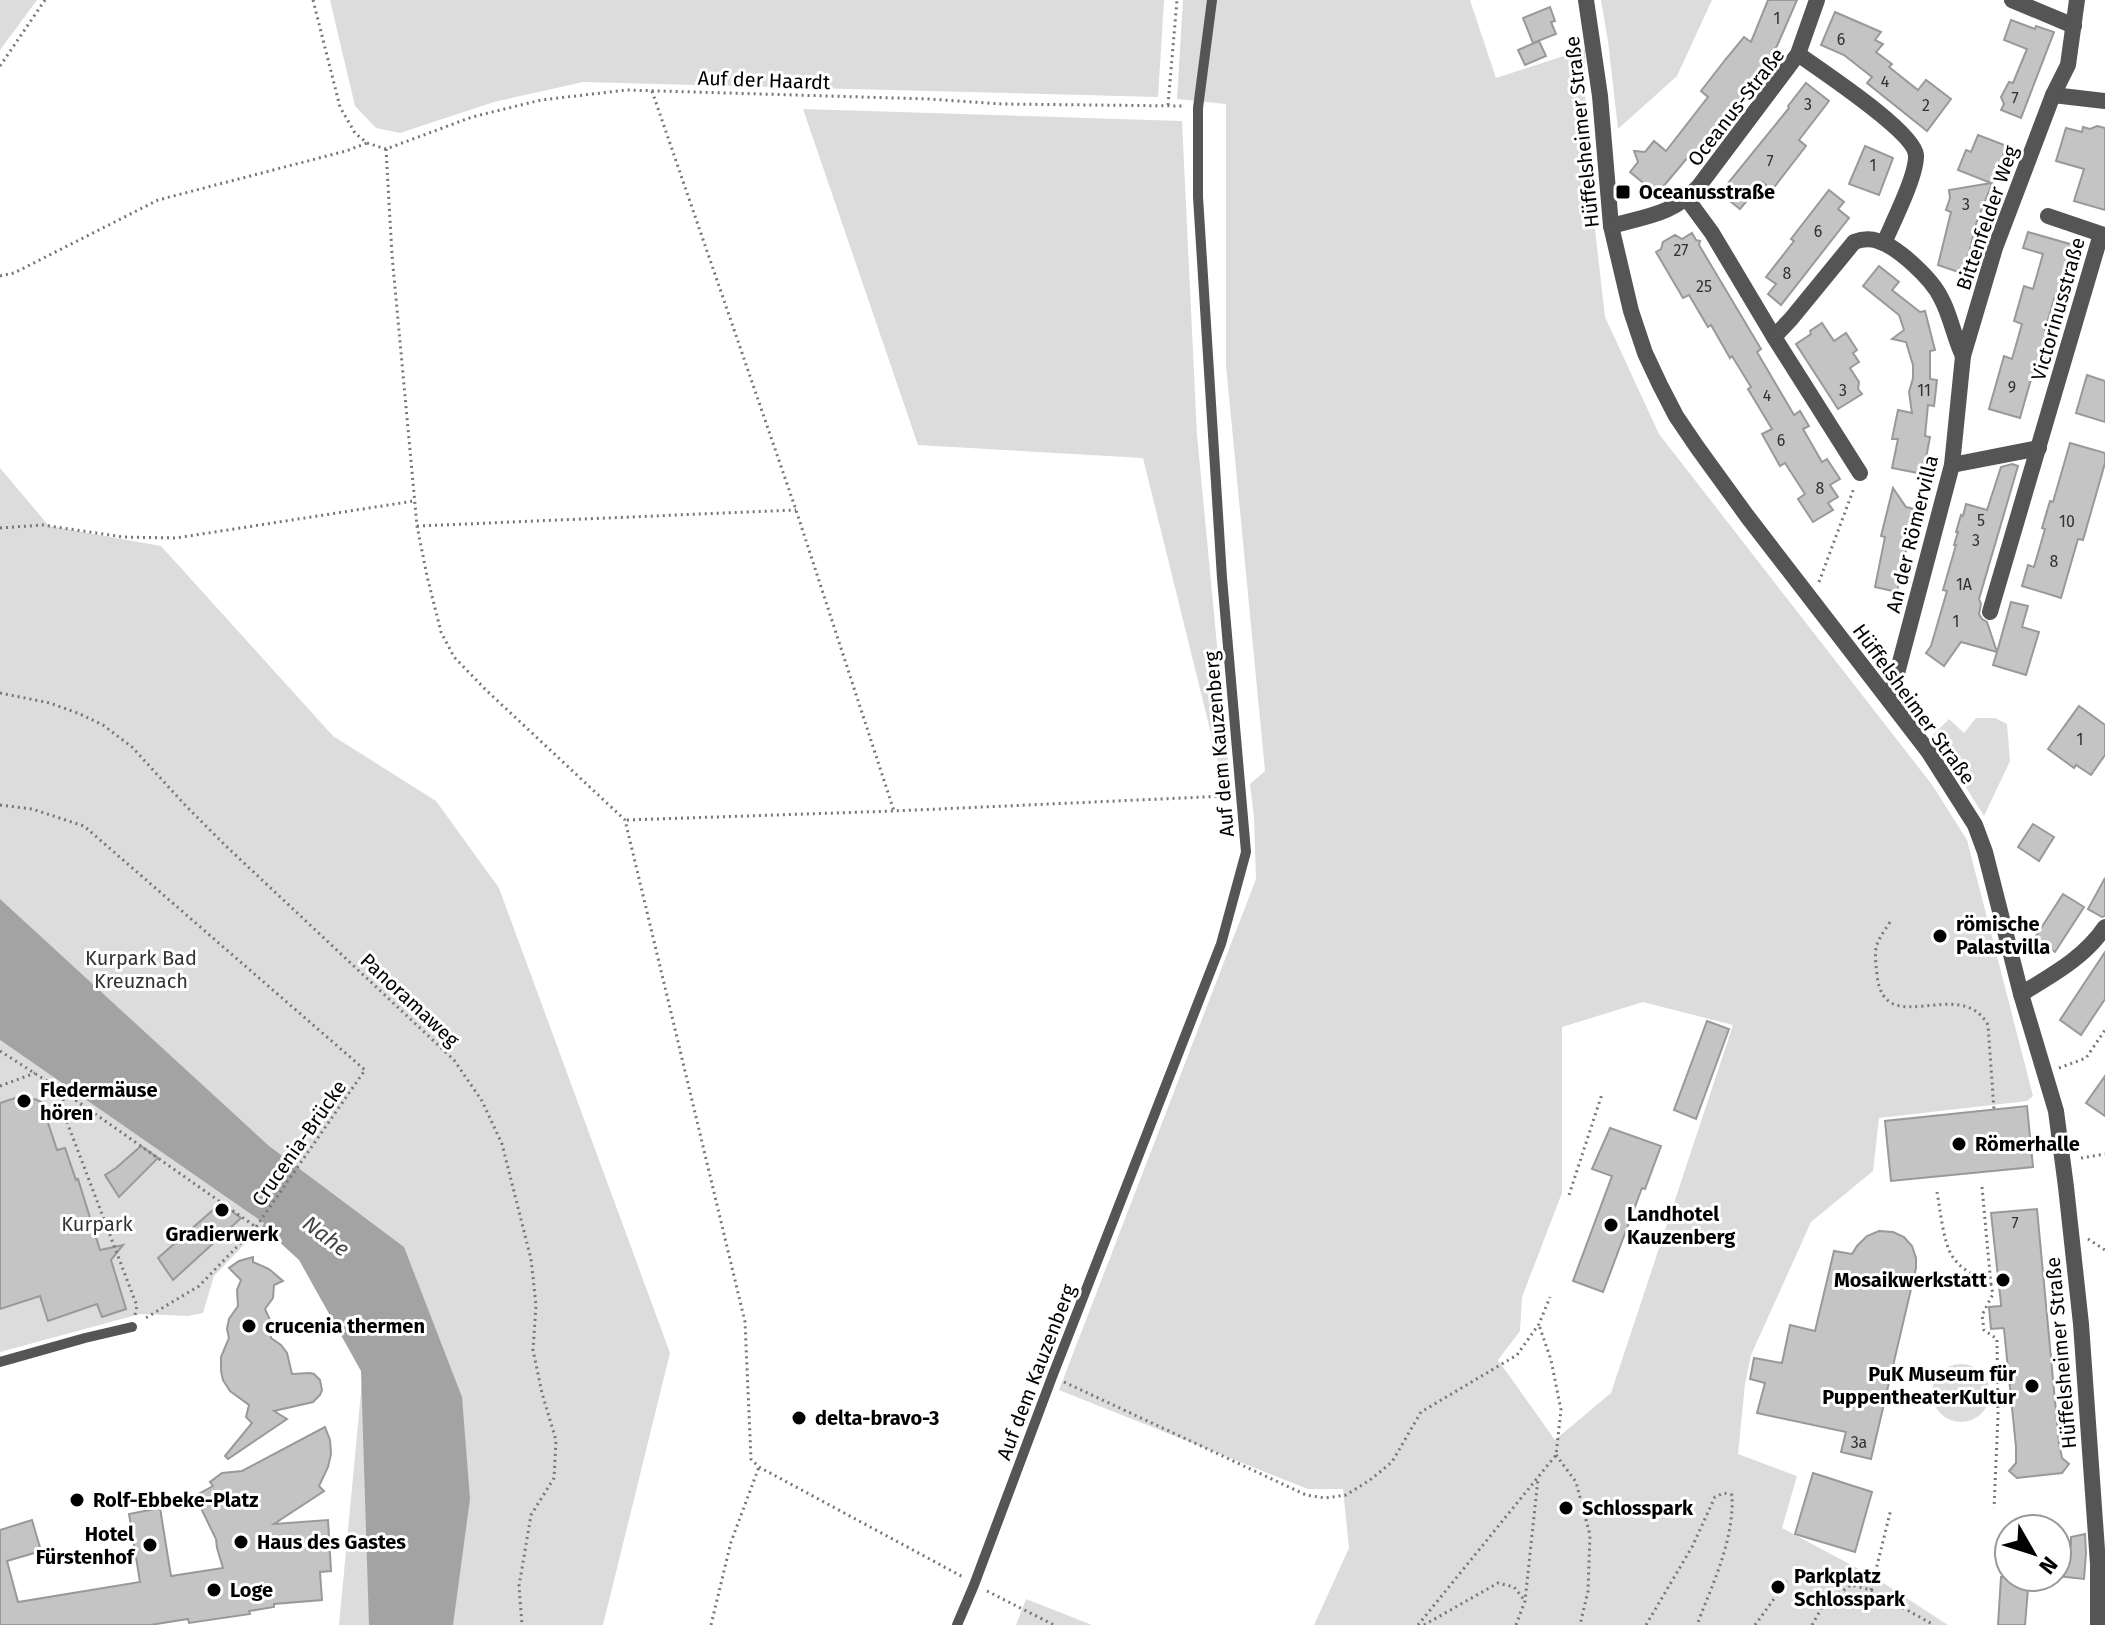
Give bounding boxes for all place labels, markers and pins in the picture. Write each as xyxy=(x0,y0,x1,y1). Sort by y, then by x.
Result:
place label: Oceanusstraße xyxy=(1639,180,1775,204)
marker: Oceanusstraße xyxy=(1614,183,1632,201)
place label: römische Palastvilla xyxy=(1956,912,2050,959)
marker: römische Palastvilla xyxy=(1931,927,1949,945)
place label: Fledermäuse hören xyxy=(40,1078,157,1125)
marker: Fledermäuse hören xyxy=(15,1092,33,1110)
place label: Römerhalle xyxy=(1975,1132,2080,1156)
marker: Römerhalle xyxy=(1950,1135,1968,1153)
marker: Gradierwerk xyxy=(213,1201,231,1219)
place label: Landhotel Kauzenberg xyxy=(1627,1202,1736,1249)
marker: Landhotel Kauzenberg xyxy=(1602,1216,1620,1234)
place label: Gradierwerk xyxy=(166,1222,279,1246)
place label: Mosaikwerkstatt xyxy=(1834,1268,1987,1292)
marker: Mosaikwerkstatt xyxy=(1994,1271,2012,1289)
place label: crucenia thermen xyxy=(265,1314,425,1338)
marker: crucenia thermen xyxy=(240,1317,258,1335)
place label: PuK Museum für PuppentheaterKultur xyxy=(1822,1362,2017,1409)
marker: PuK Museum für PuppentheaterKultur xyxy=(2023,1377,2041,1395)
place label: delta-bravo-3 xyxy=(815,1406,939,1430)
marker: delta-bravo-3 xyxy=(790,1409,808,1427)
place label: Rolf-Ebbeke-Platz xyxy=(93,1488,258,1512)
marker: Rolf-Ebbeke-Platz xyxy=(68,1491,86,1509)
place label: Schlosspark xyxy=(1582,1496,1694,1520)
marker: Schlosspark xyxy=(1557,1499,1575,1517)
place label: Hotel Fürstenhof xyxy=(36,1522,136,1569)
place label: Haus des Gastes xyxy=(257,1530,406,1554)
marker: Haus des Gastes xyxy=(232,1533,250,1551)
marker: Hotel Fürstenhof xyxy=(141,1536,159,1554)
place label: Parkplatz Schlosspark xyxy=(1794,1564,1906,1611)
place label: Loge xyxy=(230,1578,273,1602)
marker: Parkplatz Schlosspark xyxy=(1769,1578,1787,1596)
marker: Loge xyxy=(205,1581,223,1599)

